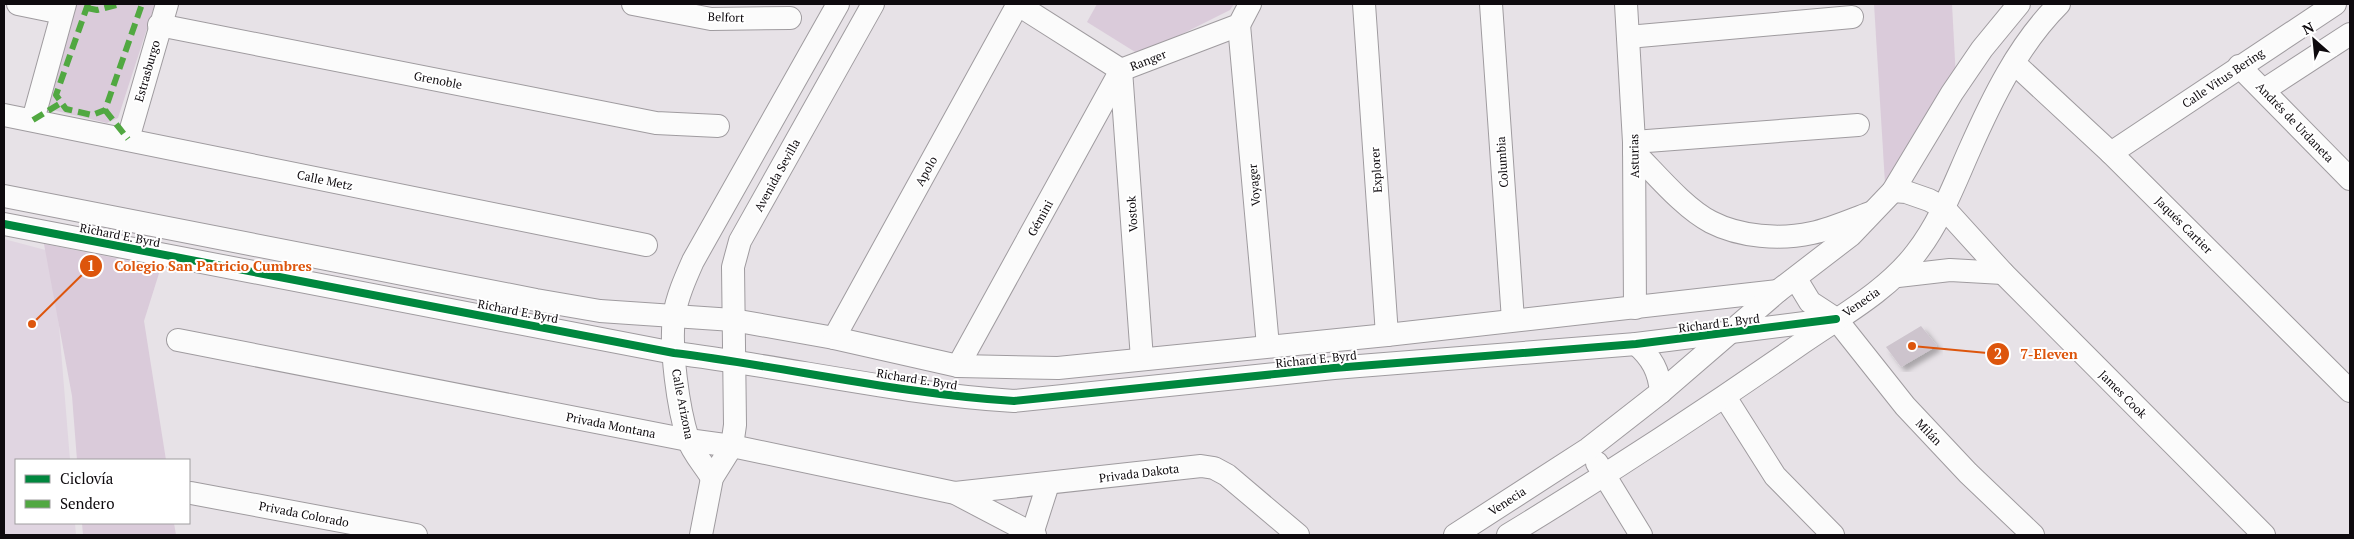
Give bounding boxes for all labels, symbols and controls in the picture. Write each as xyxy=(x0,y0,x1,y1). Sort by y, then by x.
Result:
street label: Belfort xyxy=(707,9,745,25)
north arrow xyxy=(2289,15,2339,65)
text: N xyxy=(2299,17,2317,39)
street label: Estrasburgo xyxy=(131,38,163,104)
street label: Calle Vitus Bering xyxy=(2179,45,2268,111)
street label: Ranger xyxy=(1128,46,1169,74)
street label: Grenoble xyxy=(413,68,463,92)
street label: Andrés de Urdaneta xyxy=(2253,79,2337,165)
street label: Asturias xyxy=(1626,134,1642,178)
street label: Avenida Sevilla xyxy=(751,136,803,214)
street label: Columbia xyxy=(1493,136,1511,188)
street label: Explorer xyxy=(1367,146,1385,193)
street label: Apolo xyxy=(912,153,940,189)
street label: Voyager xyxy=(1245,163,1263,207)
street label: Calle Metz xyxy=(296,167,354,193)
street label: Jaqués Cartier xyxy=(2152,193,2216,257)
street label: Vostok xyxy=(1123,195,1141,233)
street label: Gémini xyxy=(1024,197,1056,239)
street label: Richard E. Byrd xyxy=(79,220,162,250)
callout: Colegio San Patricio Cumbres xyxy=(79,252,322,281)
text: 1 xyxy=(87,255,95,275)
text: Colegio San Patricio Cumbres xyxy=(114,256,312,275)
street label: Venecia xyxy=(1840,284,1882,320)
street label: Richard E. Byrd xyxy=(477,296,560,326)
street label: Richard E. Byrd xyxy=(1678,311,1761,335)
callout: 7-Eleven xyxy=(1985,339,2088,368)
text: 2 xyxy=(1994,343,2002,363)
text: 7-Eleven xyxy=(2020,344,2078,363)
street label: Richard E. Byrd xyxy=(1275,347,1358,371)
street label: Richard E. Byrd xyxy=(876,365,959,393)
street label: Calle Arizona xyxy=(669,367,697,441)
street label: James Cook xyxy=(2096,367,2151,422)
street label: Privada Montana xyxy=(565,409,657,441)
street label: Milán xyxy=(1913,416,1945,448)
legend xyxy=(15,459,190,524)
street label: Privada Dakota xyxy=(1098,461,1180,485)
text: Ciclovía xyxy=(60,468,114,488)
street label: Venecia xyxy=(1485,483,1529,519)
text: Sendero xyxy=(60,493,114,513)
street label: Privada Colorado xyxy=(258,498,351,530)

